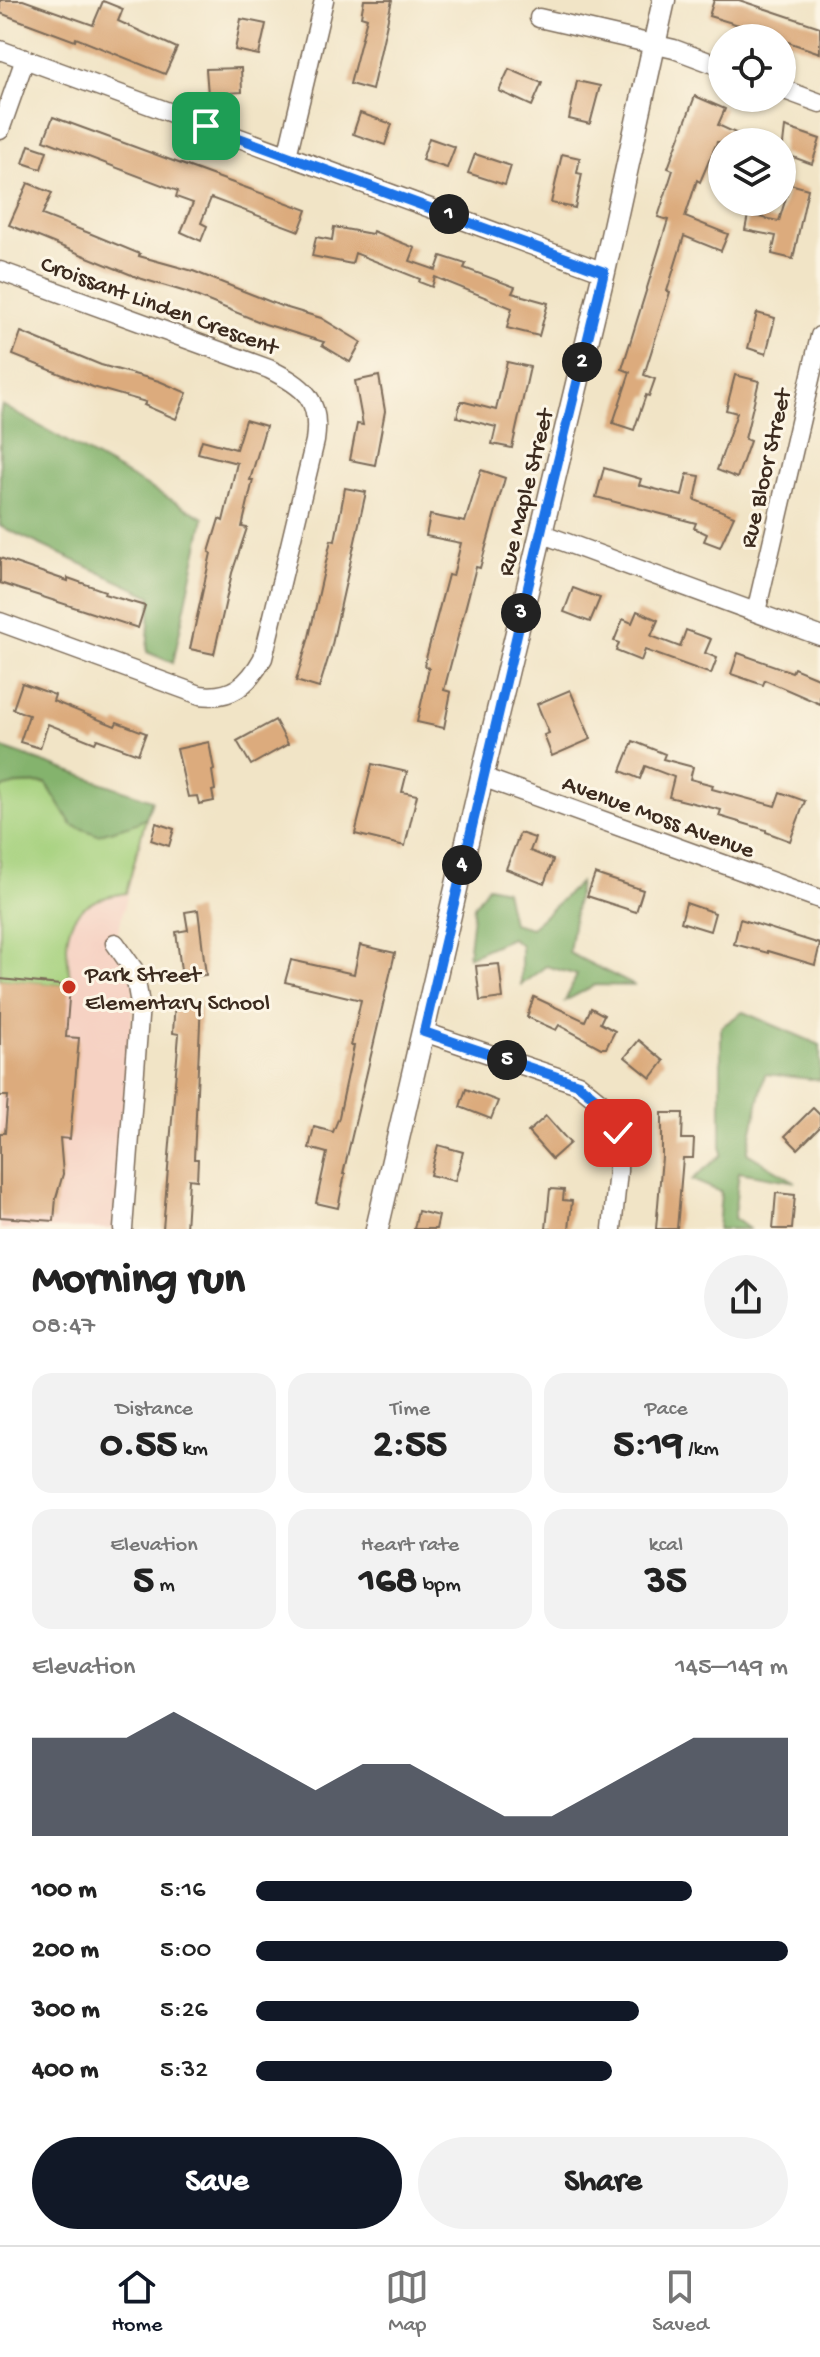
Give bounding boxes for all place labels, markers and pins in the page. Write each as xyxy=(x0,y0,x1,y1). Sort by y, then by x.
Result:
pin xyxy=(172,92,240,160)
pin: 1 xyxy=(429,194,469,234)
pin: 2 xyxy=(562,342,602,382)
pin: 3 xyxy=(501,593,541,633)
pin: 4 xyxy=(442,845,482,885)
place label: Park Street Elementary School xyxy=(84,962,270,1019)
marker: Park Street Elementary School xyxy=(60,978,78,996)
pin: 5 xyxy=(487,1040,527,1080)
pin xyxy=(584,1099,652,1167)

